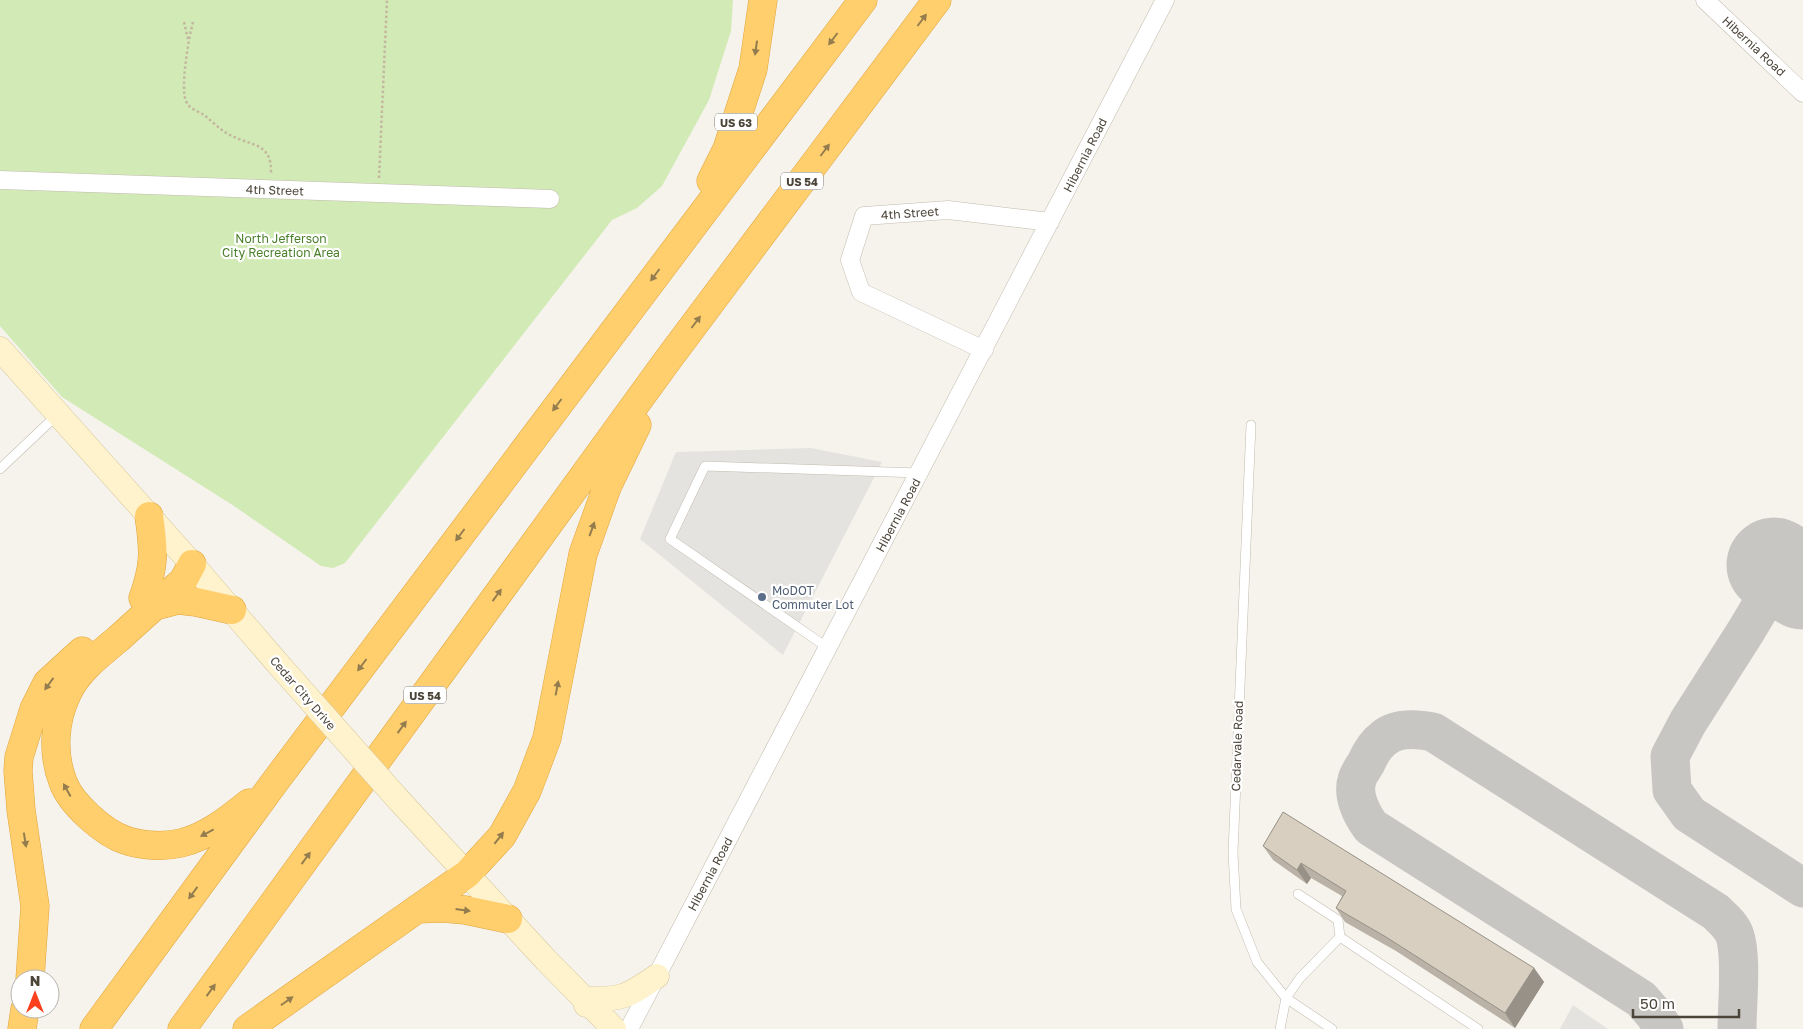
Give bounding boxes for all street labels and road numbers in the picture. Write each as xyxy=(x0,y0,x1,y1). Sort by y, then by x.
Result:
street label: Hibernia Road xyxy=(1719,13,1789,79)
road number: US 63 xyxy=(715,114,757,130)
street label: Hibernia Road xyxy=(1060,115,1110,195)
road number: US 54 xyxy=(781,172,823,190)
street label: 4th Street xyxy=(246,181,304,199)
street label: 4th Street xyxy=(881,203,940,223)
street label: Hibernia Road xyxy=(872,476,924,554)
street label: Cedar City Drive xyxy=(267,653,339,733)
road number: US 54 xyxy=(404,686,446,704)
street label: Cedarvale Road xyxy=(1228,700,1246,792)
street label: Hibernia Road xyxy=(684,835,736,913)

